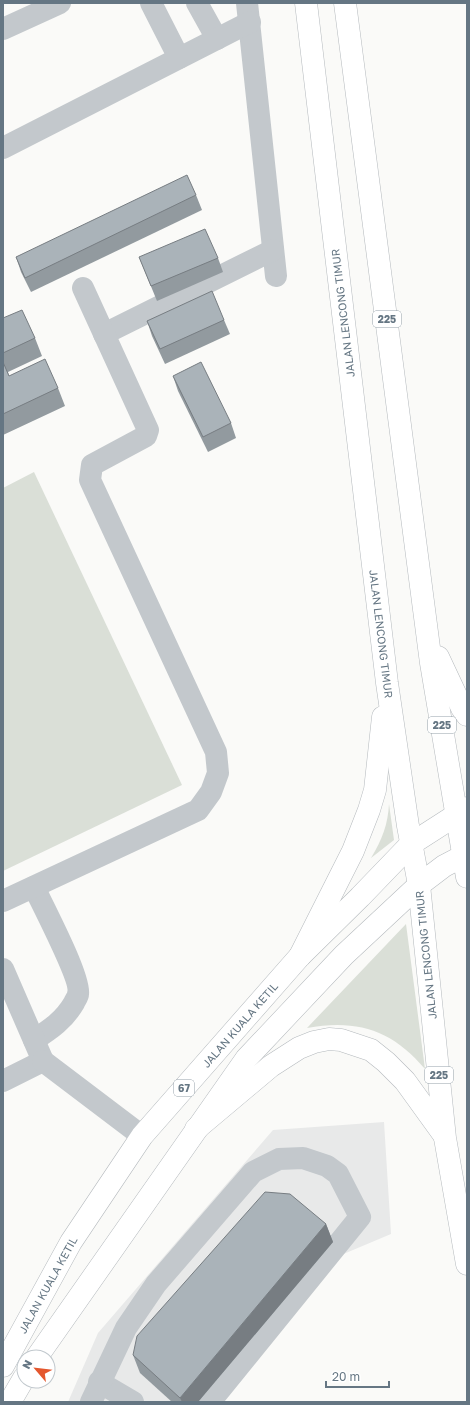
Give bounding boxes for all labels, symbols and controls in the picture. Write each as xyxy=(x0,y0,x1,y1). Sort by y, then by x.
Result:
street label: JALAN LENCONG TIMUR xyxy=(328,248,357,378)
road number: 225 xyxy=(373,311,401,327)
street label: JALAN LENCONG TIMUR xyxy=(367,569,396,699)
road number: 225 xyxy=(428,717,456,733)
street label: JALAN LENCONG TIMUR xyxy=(412,890,439,1020)
street label: JALAN KUALA KETIL xyxy=(199,979,281,1070)
road number: 225 xyxy=(425,1067,453,1083)
road number: 67 xyxy=(174,1080,194,1096)
street label: JALAN KUALA KETIL xyxy=(16,1233,80,1335)
north arrow xyxy=(16,1349,56,1389)
text: N xyxy=(19,1357,34,1371)
scale bar xyxy=(326,1363,389,1389)
text: 20 m xyxy=(332,1369,360,1384)

